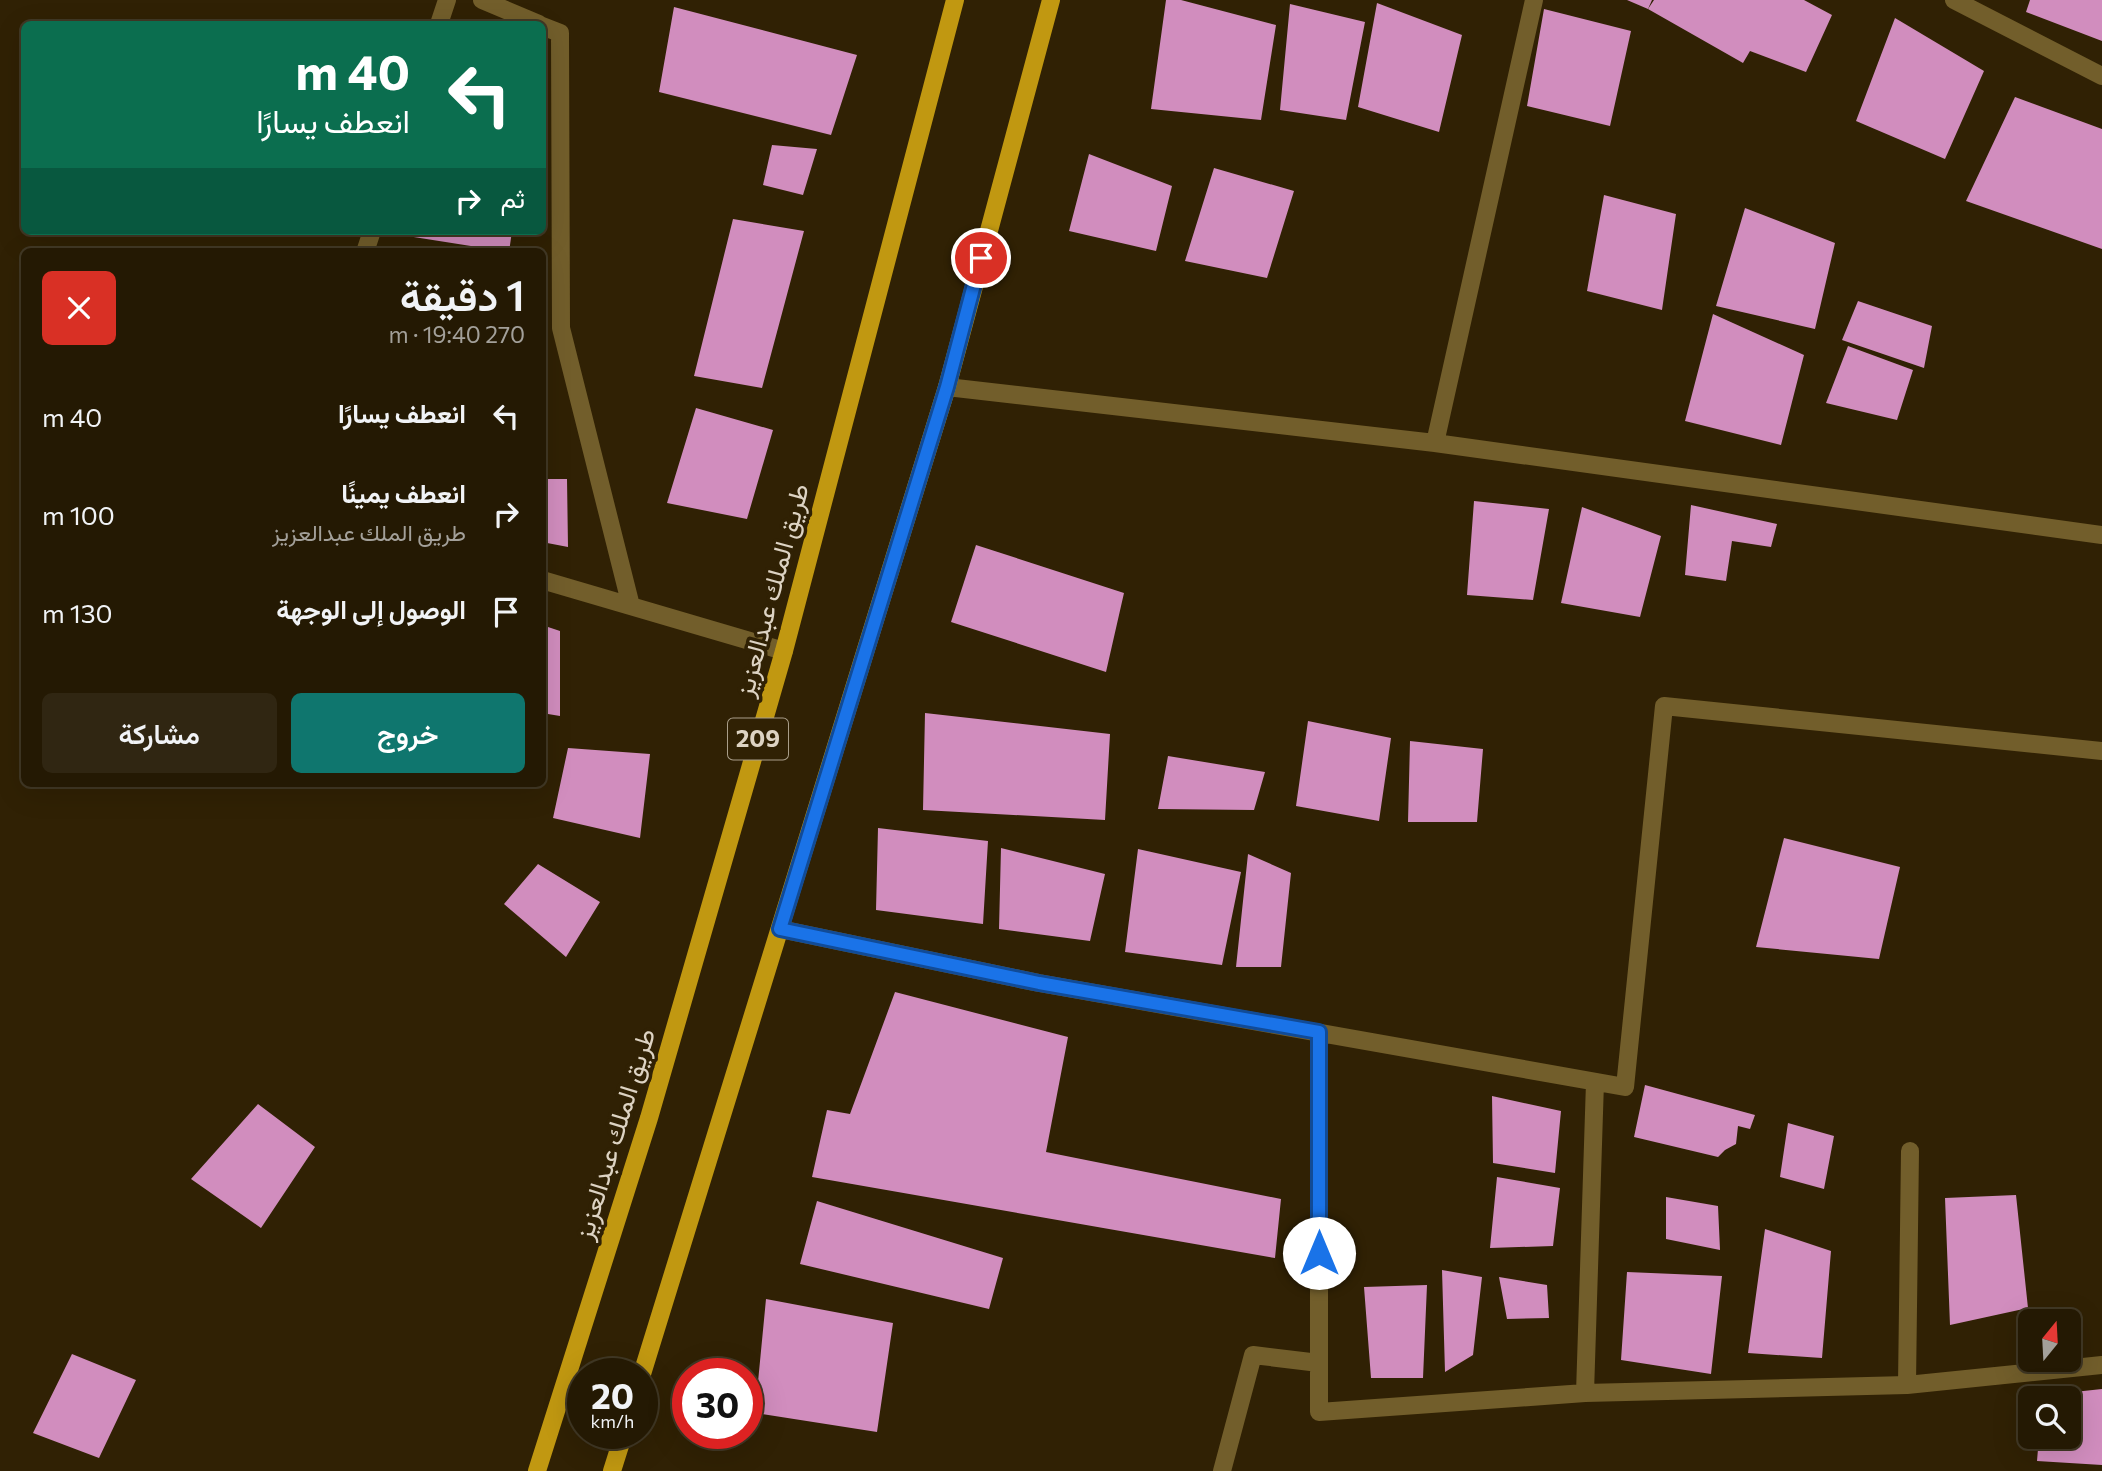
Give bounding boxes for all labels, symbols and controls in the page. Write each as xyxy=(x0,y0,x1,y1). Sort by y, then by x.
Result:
text: 40 m xyxy=(295,40,410,100)
icon: left xyxy=(434,49,525,140)
text: انعطف يسارًا xyxy=(256,100,410,140)
icon: right xyxy=(449,182,487,220)
text: ثم xyxy=(501,182,525,213)
pin xyxy=(951,228,1011,288)
icon: arrive xyxy=(962,239,1000,277)
text: 1 دقيقة xyxy=(400,268,525,320)
button: close xyxy=(42,271,116,345)
text: 270 m · 19:40 xyxy=(388,320,525,348)
text: انعطف يسارًا xyxy=(338,397,466,428)
icon: left xyxy=(487,397,525,435)
text: 40 m xyxy=(42,401,102,432)
text: انعطف يمينًا xyxy=(341,477,466,508)
street label: طريق الملك عبدالعزيز xyxy=(727,480,816,701)
icon: right xyxy=(487,495,525,533)
text: 100 m xyxy=(42,499,115,530)
text: طريق الملك عبدالعزيز xyxy=(272,518,466,546)
text: الوصول إلى الوجهة xyxy=(276,593,466,624)
icon: arrive xyxy=(487,593,525,631)
text: 130 m xyxy=(42,597,113,628)
button: مشاركة xyxy=(42,693,277,773)
button: خروج xyxy=(291,693,525,773)
road number: 209 xyxy=(728,718,788,760)
street label: طريق الملك عبدالعزيز xyxy=(566,1024,662,1244)
position arrow xyxy=(1282,1216,1356,1290)
north arrow xyxy=(2018,1309,2081,1372)
map controls xyxy=(2018,1309,2081,1449)
speed limit sign: 30 xyxy=(672,1358,763,1449)
text: 20 xyxy=(591,1373,634,1416)
button: search xyxy=(2018,1386,2081,1449)
text: km/h xyxy=(591,1410,634,1432)

